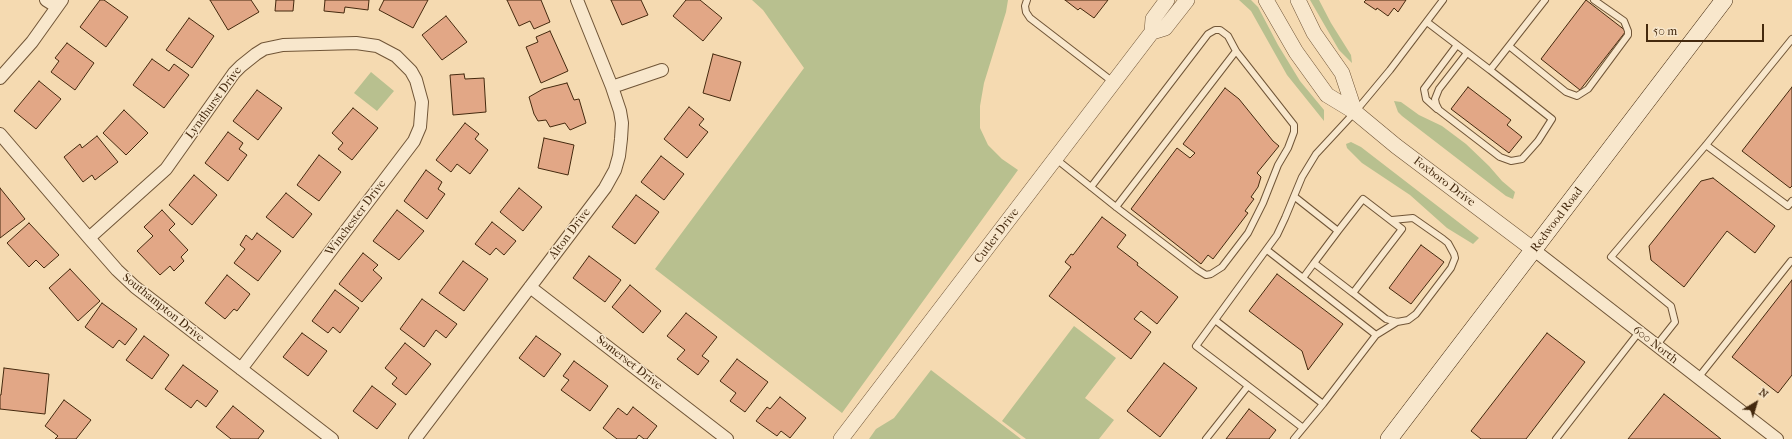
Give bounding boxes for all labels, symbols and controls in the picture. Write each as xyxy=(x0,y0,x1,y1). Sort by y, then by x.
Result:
scale bar xyxy=(1648,16,1766,42)
text: 50 m xyxy=(1653,24,1677,38)
street label: Lyndhurst Drive xyxy=(183,64,245,142)
street label: Foxboro Drive xyxy=(1410,154,1478,210)
street label: Winchester Drive xyxy=(323,177,389,259)
street label: Redwood Road xyxy=(1528,185,1586,255)
street label: Alton Drive xyxy=(546,206,594,262)
street label: Cutler Drive xyxy=(972,206,1022,266)
street label: Southampton Drive xyxy=(119,271,207,345)
street label: 600 North xyxy=(1630,323,1680,367)
street label: Somerset Drive xyxy=(593,333,665,393)
north arrow xyxy=(1736,383,1776,423)
text: N xyxy=(1756,385,1771,401)

